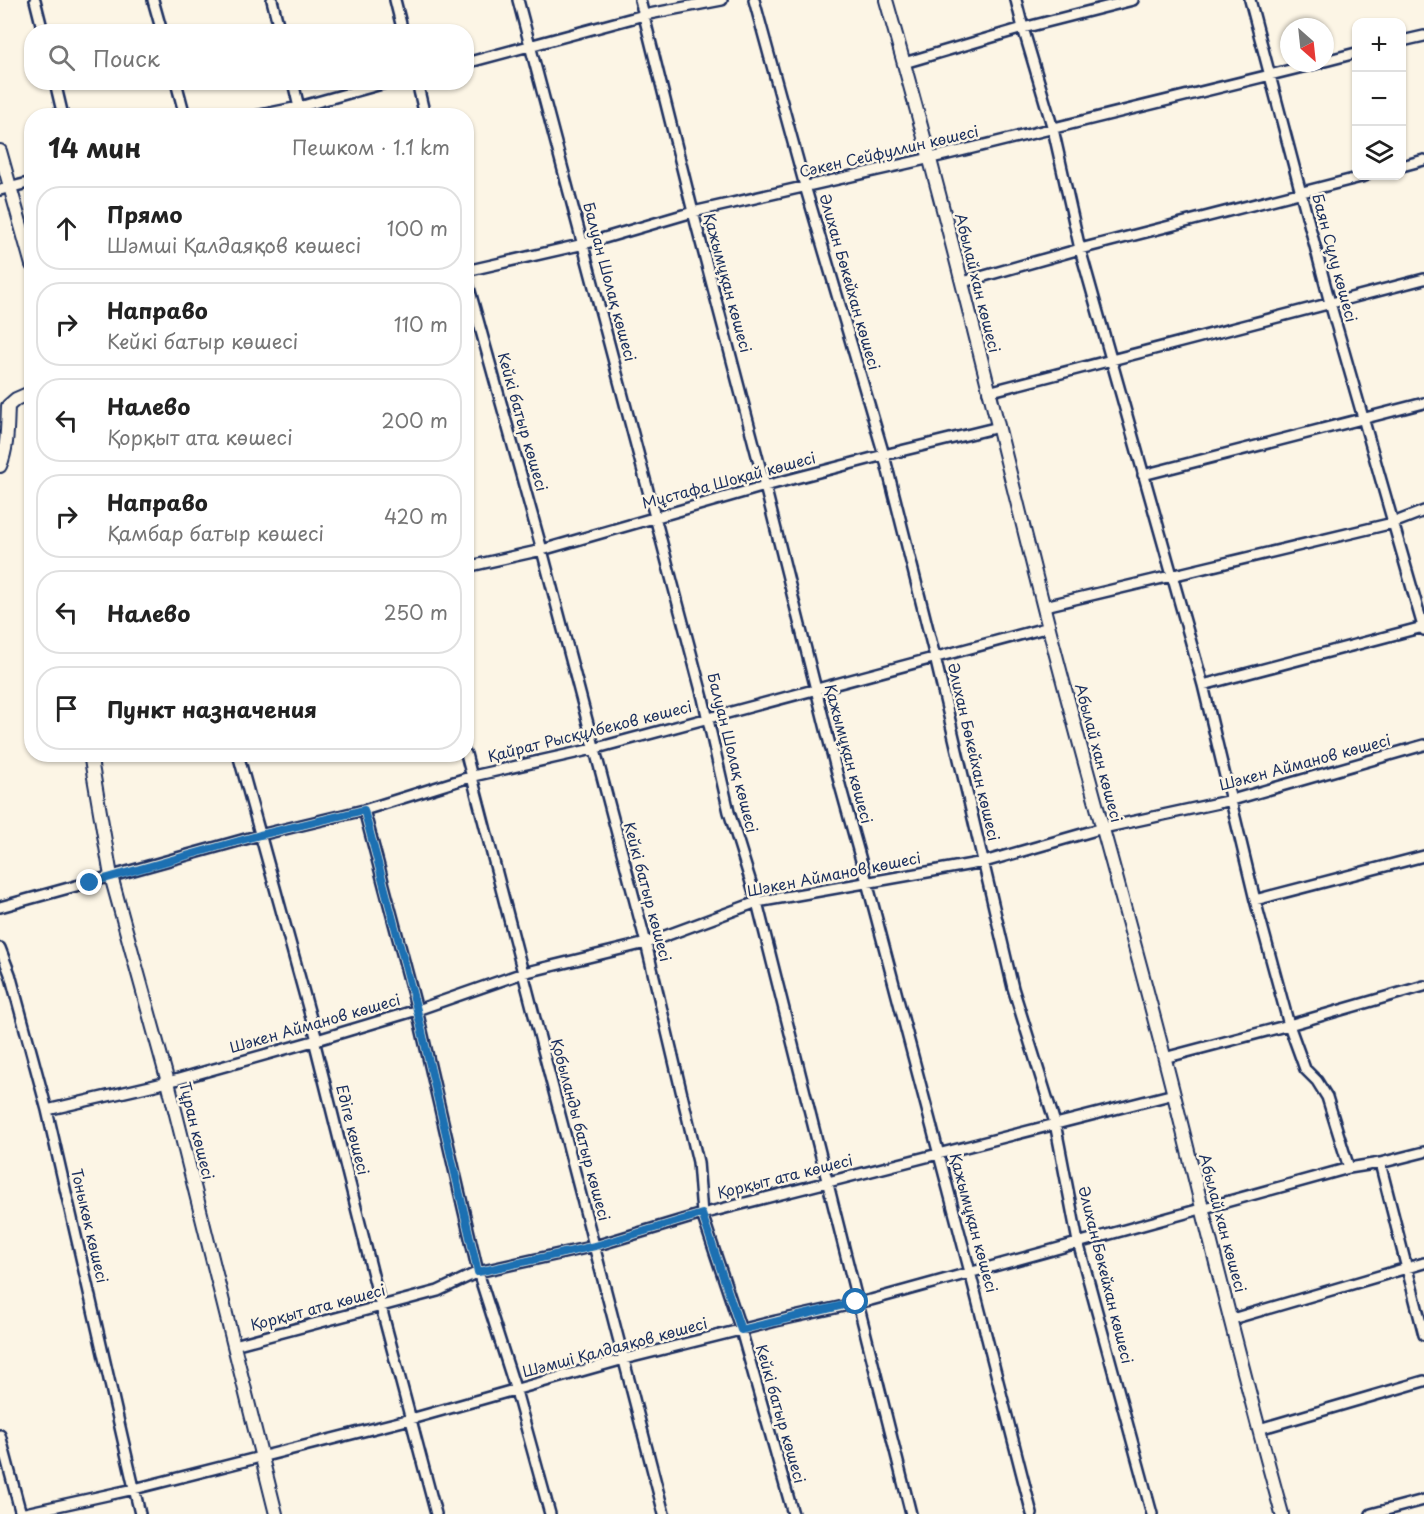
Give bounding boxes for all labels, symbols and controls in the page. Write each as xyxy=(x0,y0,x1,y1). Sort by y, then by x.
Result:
north arrow xyxy=(1280,18,1334,72)
map controls xyxy=(1352,18,1406,180)
button: + xyxy=(1352,18,1406,72)
search box xyxy=(24,24,474,90)
icon: search xyxy=(45,41,78,74)
text: Поиск xyxy=(93,41,160,74)
button: − xyxy=(1352,72,1406,126)
street label: Сәкен Сейфуллин көшесі xyxy=(797,119,981,182)
button: layers xyxy=(1352,126,1406,180)
text: 14 мин xyxy=(48,128,141,167)
text: Пешком · 1.1 km xyxy=(292,132,450,162)
street label: Әлихан Бөкейхан көшесі xyxy=(814,191,887,372)
street label: Баян Сұлу көшесі xyxy=(1307,191,1364,325)
text: Прямо xyxy=(107,197,182,230)
street label: Балуан Шолақ көшесі xyxy=(578,199,643,364)
street label: Қажымұқан көшесі xyxy=(699,210,758,355)
street label: Абылай хан көшесі xyxy=(950,210,1007,355)
icon: ahead xyxy=(50,212,83,245)
text: 100 m xyxy=(387,213,448,243)
text: Шәмші Қалдаяқов көшесі xyxy=(107,230,361,260)
text: Направо xyxy=(107,293,208,326)
icon: right xyxy=(50,308,83,341)
text: 110 m xyxy=(394,309,448,339)
text: Кейкі батыр көшесі xyxy=(107,326,298,356)
street label: Кейкі батыр көшесі xyxy=(493,349,554,494)
text: Налево xyxy=(107,389,190,422)
icon: left xyxy=(50,404,83,437)
text: 200 m xyxy=(381,405,448,435)
text: Қорқыт ата көшесі xyxy=(107,422,293,452)
street label: Мұстафа Шоқай көшесі xyxy=(639,445,818,514)
text: Направо xyxy=(107,485,208,518)
icon: right xyxy=(50,500,83,533)
text: 420 m xyxy=(384,501,448,531)
text: Қамбар батыр көшесі xyxy=(107,518,324,548)
icon: left xyxy=(50,596,83,629)
text: Налево xyxy=(107,596,190,629)
text: 250 m xyxy=(384,597,448,627)
street label: Әлихан Бөкейхан көшесі xyxy=(943,660,1006,843)
street label: Балуан Шолақ көшесі xyxy=(702,670,764,835)
street label: Қажымұқан көшесі xyxy=(820,681,879,826)
street label: Абылай хан көшесі xyxy=(1070,681,1129,825)
icon: arrive xyxy=(50,692,83,725)
text: Пункт назначения xyxy=(107,692,317,725)
street label: Қайрат Рысқұлбеков көшесі xyxy=(485,694,694,767)
street label: Шәкен Айманов көшесі xyxy=(1216,728,1393,796)
street label: Кейкі батыр көшесі xyxy=(619,819,678,964)
street label: Шәкен Айманов көшесі xyxy=(745,845,923,902)
route end xyxy=(76,869,102,895)
street label: Шәкен Айманов көшесі xyxy=(226,987,403,1058)
street label: Қобыланды батыр көшесі xyxy=(546,1036,617,1223)
street label: Тұран көшесі xyxy=(174,1079,221,1182)
street label: Едіге көшесі xyxy=(331,1082,376,1177)
street label: Қорқыт ата көшесі xyxy=(714,1148,855,1204)
street label: Қажымұқан көшесі xyxy=(945,1150,1004,1295)
street label: Абылай хан көшесі xyxy=(1194,1151,1253,1295)
street label: Тоныкөк көшесі xyxy=(66,1166,115,1285)
street label: Әлихан Бөкейхан көшесі xyxy=(1073,1183,1140,1366)
street label: Қорқыт ата көшесі xyxy=(247,1277,388,1336)
route start xyxy=(842,1288,868,1314)
street label: Шәмші Қалдаяқов көшесі xyxy=(520,1311,710,1382)
street label: Кейкі батыр көшесі xyxy=(751,1341,812,1486)

